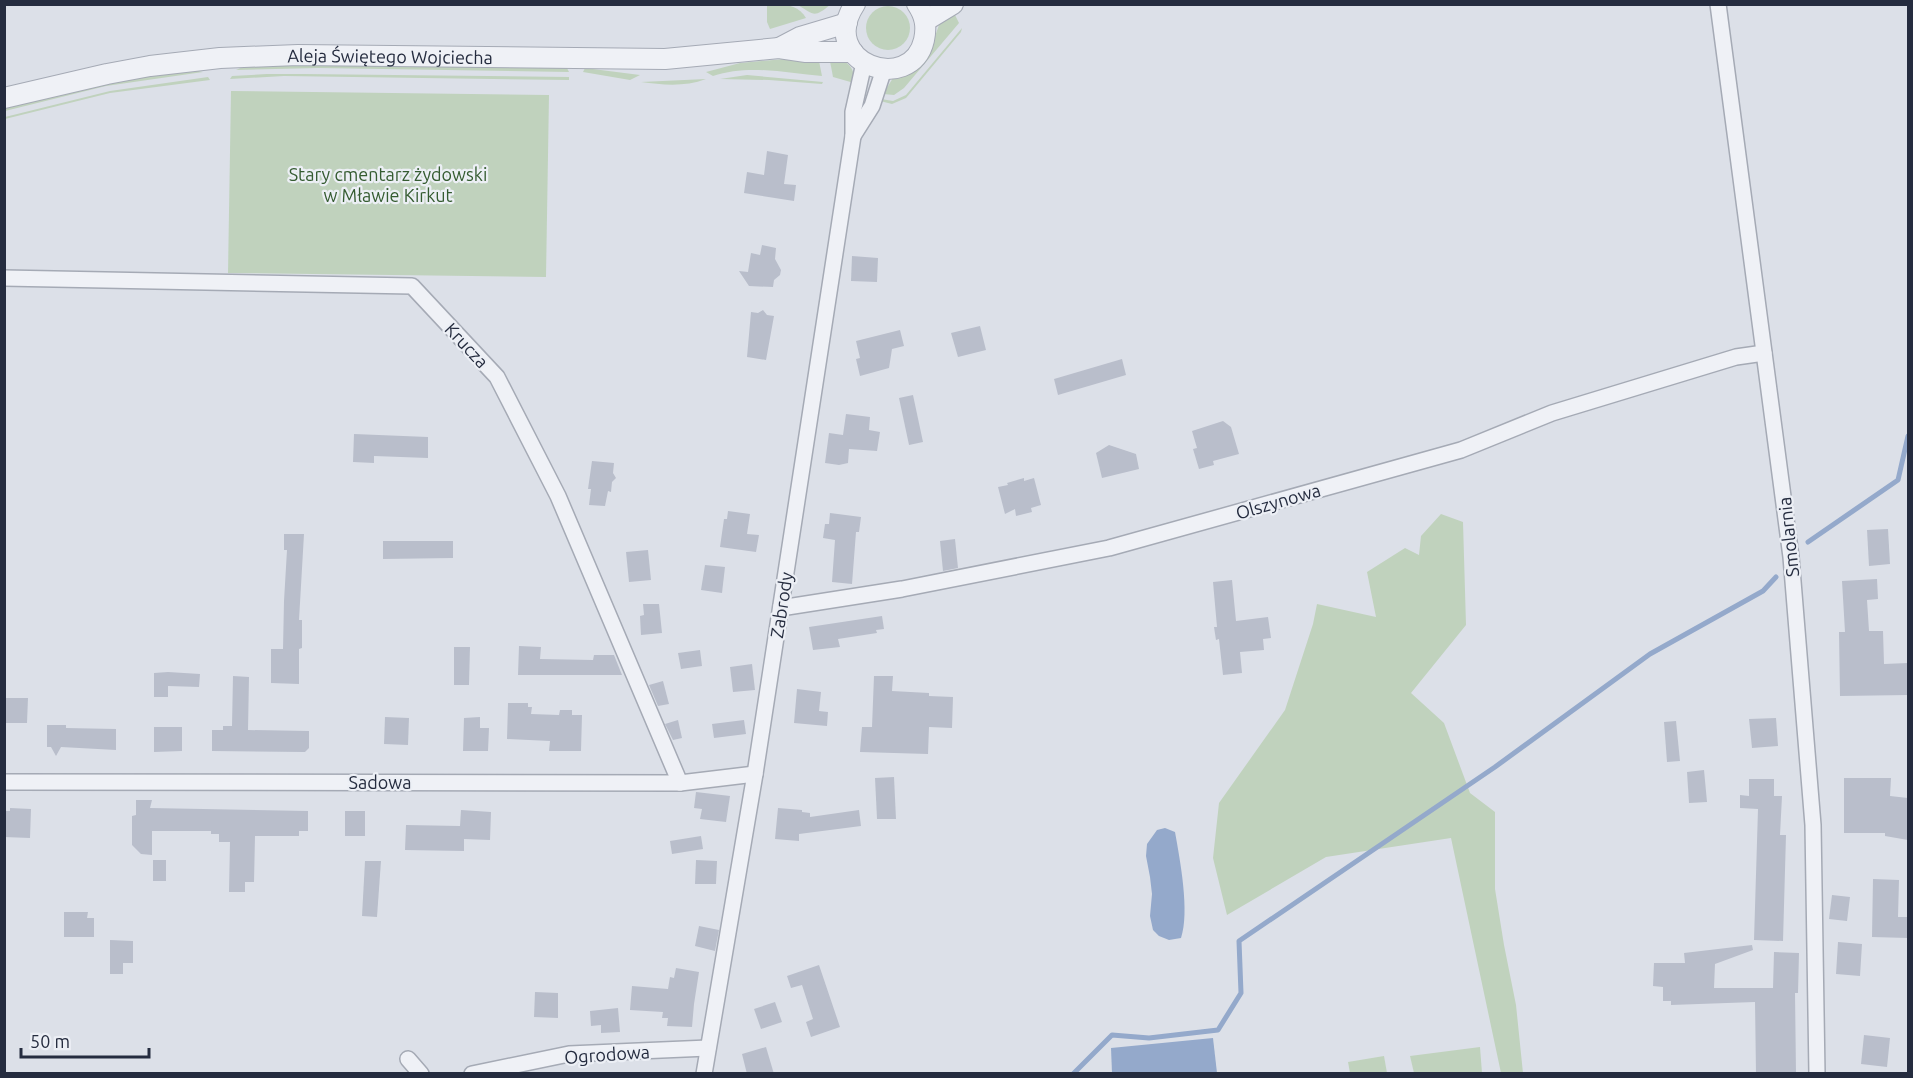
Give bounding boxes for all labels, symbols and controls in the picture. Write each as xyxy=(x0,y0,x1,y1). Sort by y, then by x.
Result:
street label: Aleja Świętego Wojciecha xyxy=(287,44,493,67)
park label: Stary cmentarz żydowski w Mławie Kirkut xyxy=(289,164,487,205)
street label: Krucza xyxy=(441,318,493,372)
street label: Olszynowa xyxy=(1233,479,1323,523)
street label: Smolarnia xyxy=(1774,496,1802,578)
street label: Zabrody xyxy=(766,570,796,639)
street label: Sadowa xyxy=(349,772,411,792)
scale bar xyxy=(21,1021,148,1059)
text: 50 m xyxy=(30,1031,70,1051)
street label: Ogrodowa xyxy=(563,1041,651,1067)

